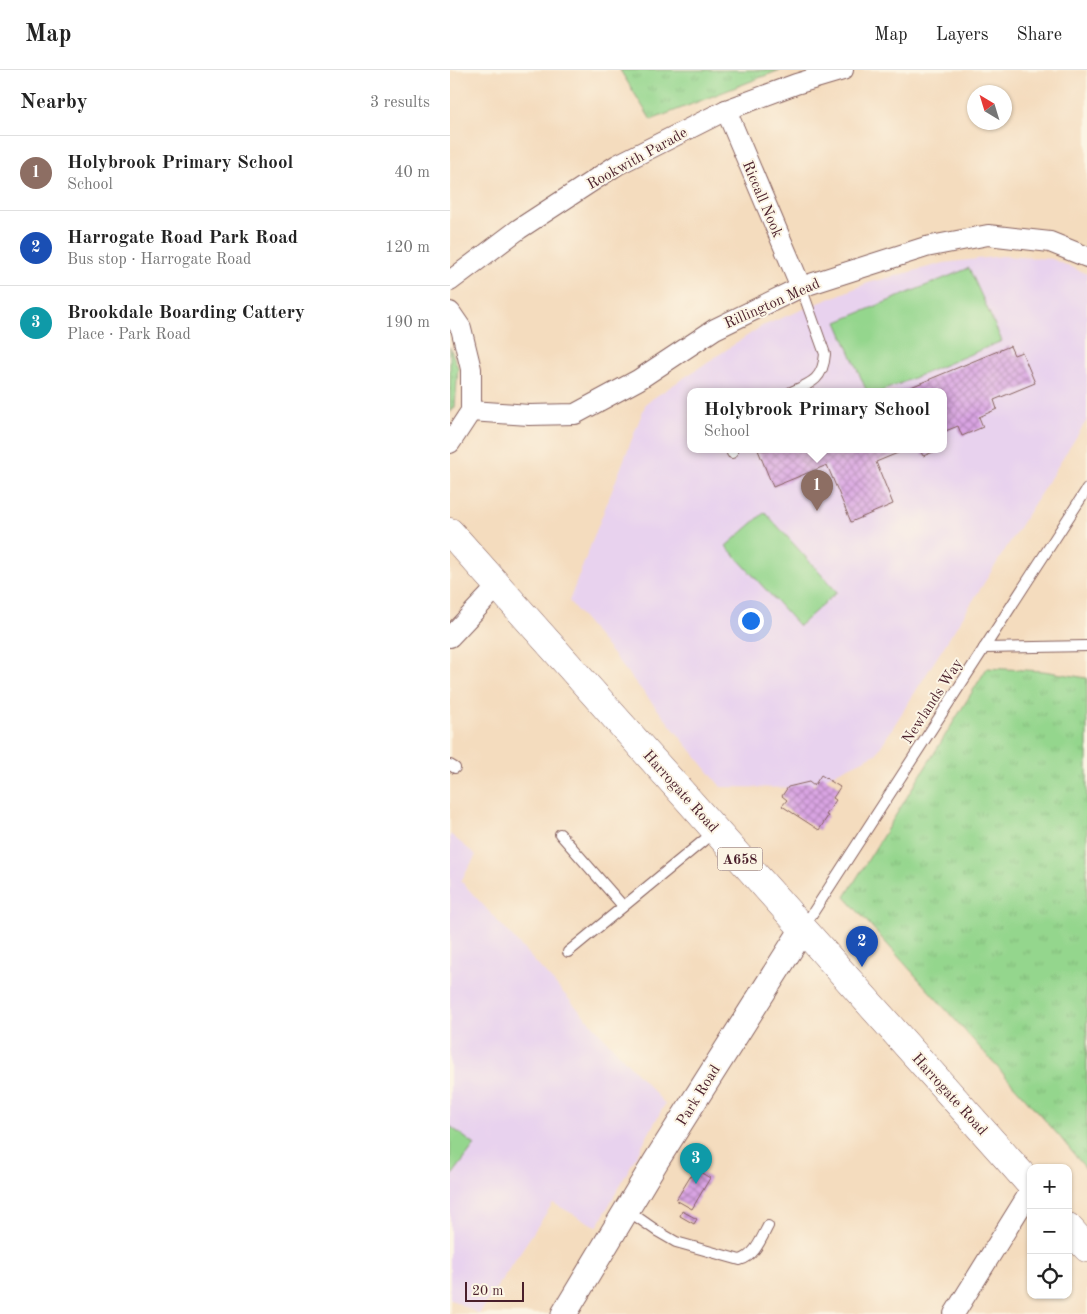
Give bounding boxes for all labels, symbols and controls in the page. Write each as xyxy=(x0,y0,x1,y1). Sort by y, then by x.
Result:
text: Map xyxy=(25,23,72,47)
text: Map xyxy=(874,26,908,44)
text: Layers xyxy=(936,26,988,44)
text: Share xyxy=(1016,26,1062,44)
north arrow xyxy=(967,85,1012,130)
text: Nearby xyxy=(20,92,88,113)
text: 3 results xyxy=(370,95,430,111)
street label: Rookwith Parade xyxy=(585,126,690,193)
text: Holybrook Primary School xyxy=(67,154,293,173)
street label: Riccall Nook xyxy=(739,159,785,240)
text: 1 xyxy=(31,165,41,181)
text: 40 m xyxy=(394,165,430,181)
text: School xyxy=(67,177,113,193)
text: Harrogate Road Park Road xyxy=(67,229,298,248)
text: 2 xyxy=(31,240,41,256)
text: 120 m xyxy=(385,240,430,256)
text: Bus stop · Harrogate Road xyxy=(67,252,251,268)
street label: Rillington Mead xyxy=(723,277,823,332)
text: Brookdale Boarding Cattery xyxy=(67,304,305,323)
text: 3 xyxy=(31,315,41,331)
text: 190 m xyxy=(385,315,430,331)
text: Place · Park Road xyxy=(67,327,191,343)
popup xyxy=(687,388,947,453)
text: Holybrook Primary School xyxy=(704,401,930,420)
text: School xyxy=(704,424,750,440)
pin: 1 xyxy=(801,470,833,511)
your location xyxy=(738,608,764,634)
street label: Newlands Way xyxy=(900,657,966,747)
street label: Harrogate Road xyxy=(639,748,720,836)
road number: A658 xyxy=(718,848,762,871)
pin: 2 xyxy=(846,926,878,967)
street label: Harrogate Road xyxy=(908,1051,989,1139)
street label: Park Road xyxy=(675,1063,724,1129)
pin: 3 xyxy=(680,1143,712,1184)
map controls xyxy=(1027,1164,1072,1299)
button: + xyxy=(1027,1164,1072,1209)
button: − xyxy=(1027,1209,1072,1254)
button: locate xyxy=(1027,1254,1072,1299)
scale bar xyxy=(465,1279,524,1302)
text: 20 m xyxy=(472,1284,503,1298)

